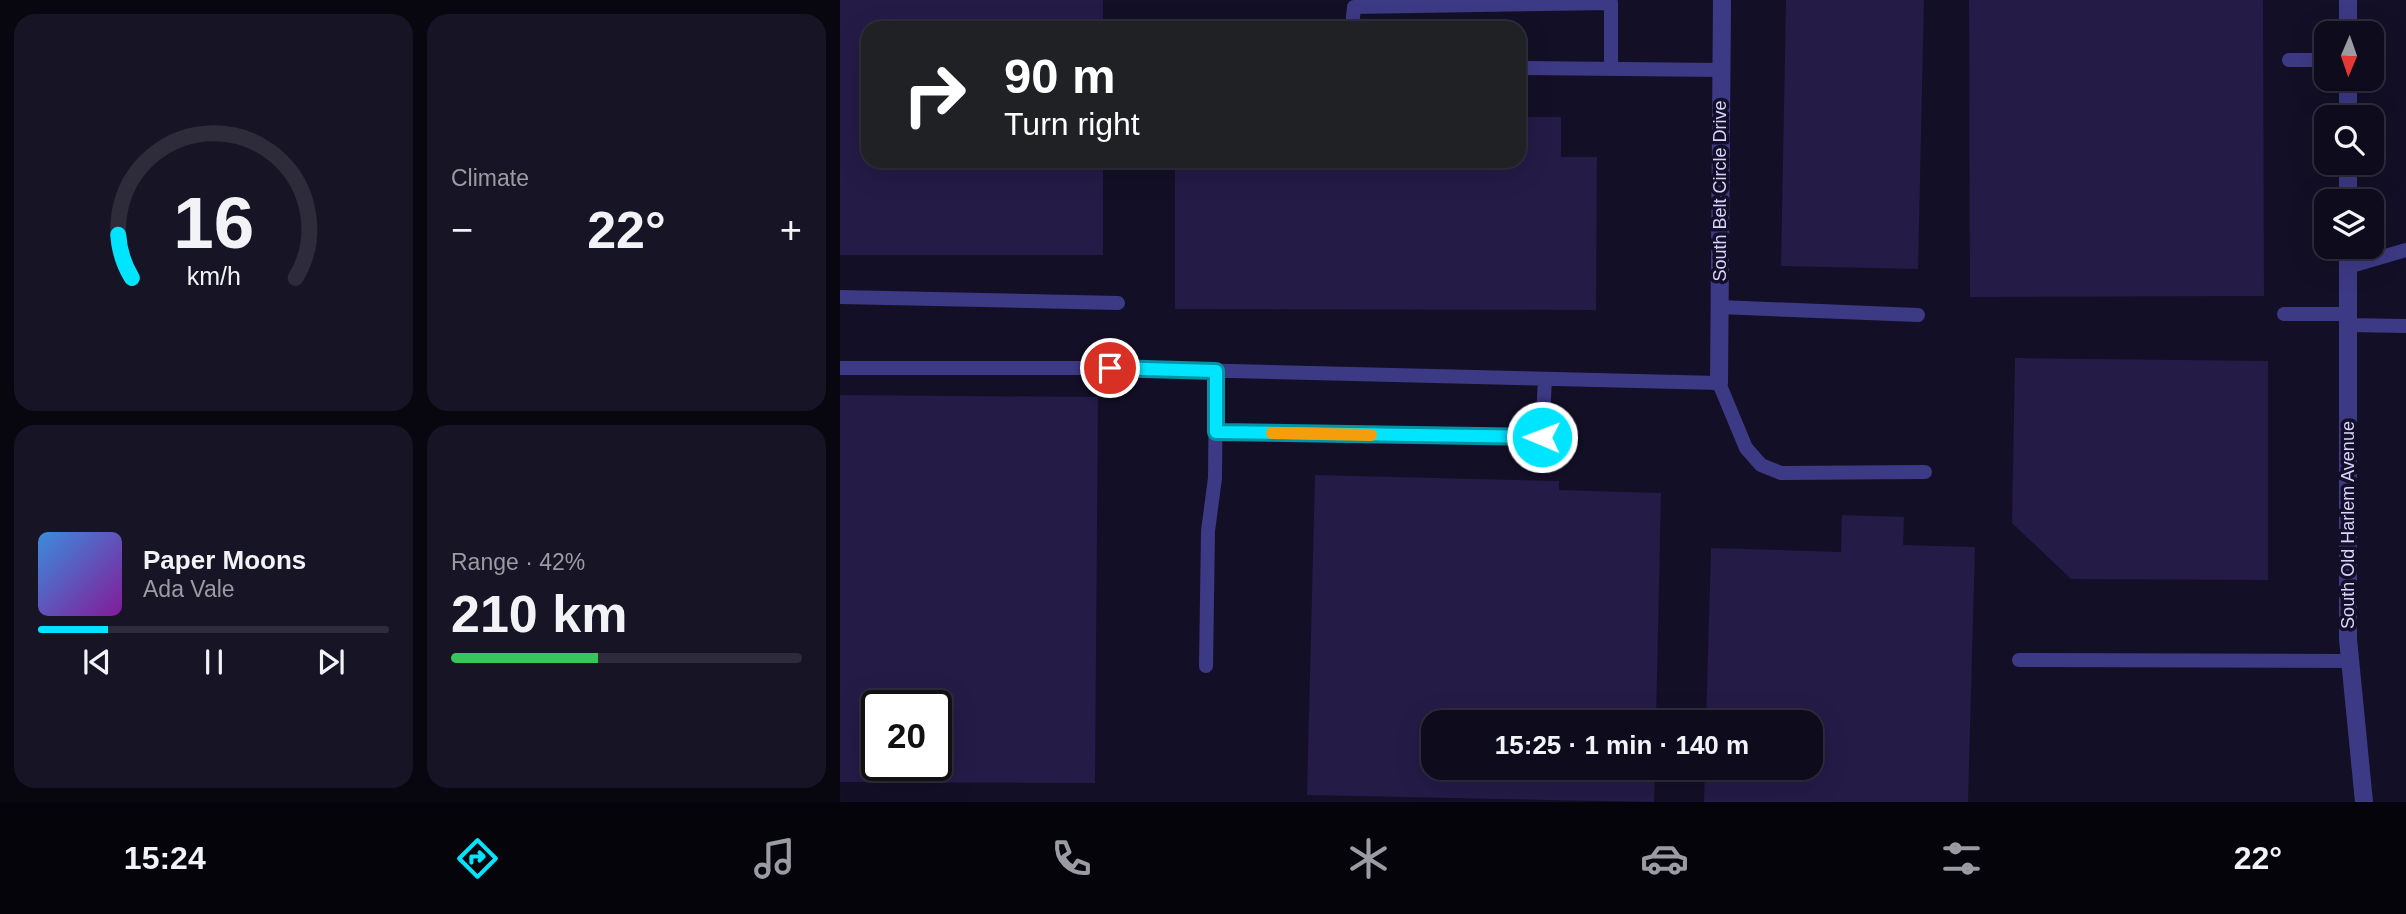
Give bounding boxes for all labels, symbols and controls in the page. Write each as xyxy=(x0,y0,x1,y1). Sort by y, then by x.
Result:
north arrow xyxy=(2314,21,2384,91)
map controls xyxy=(2314,21,2384,259)
icon: right xyxy=(889,49,980,140)
text: 90 m xyxy=(1004,49,1116,103)
street label: South Belt Circle Drive xyxy=(1710,100,1730,282)
button: search xyxy=(2314,105,2384,175)
text: Turn right xyxy=(1004,106,1140,142)
text: Climate xyxy=(451,165,529,191)
text: 16 xyxy=(173,183,254,264)
button: layers xyxy=(2314,189,2384,259)
text: 22° xyxy=(587,201,666,259)
text: − xyxy=(451,209,473,251)
text: + xyxy=(780,209,802,251)
text: km/h xyxy=(186,262,241,290)
pin xyxy=(1080,338,1140,398)
icon: arrive xyxy=(1091,349,1129,387)
position arrow xyxy=(1505,400,1579,474)
street label: South Old Harlem Avenue xyxy=(2338,421,2358,629)
text: Paper Moons xyxy=(143,545,306,575)
text: Range · 42% xyxy=(451,549,585,575)
text: Ada Vale xyxy=(143,576,235,602)
text: 210 km xyxy=(451,585,627,643)
icon: previous xyxy=(78,643,116,681)
icon: pause xyxy=(195,643,233,681)
icon: next xyxy=(312,643,350,681)
speed limit sign: 20 xyxy=(861,690,952,781)
text: 15:25 · 1 min · 140 m xyxy=(1495,730,1749,760)
icon: directions xyxy=(453,834,502,883)
icon: music xyxy=(750,834,799,883)
icon: phone xyxy=(1047,834,1096,883)
icon: climate xyxy=(1344,834,1393,883)
icon: car xyxy=(1640,834,1689,883)
icon: filters xyxy=(1937,834,1986,883)
text: 15:24 xyxy=(124,840,206,876)
text: 22° xyxy=(2234,840,2282,876)

